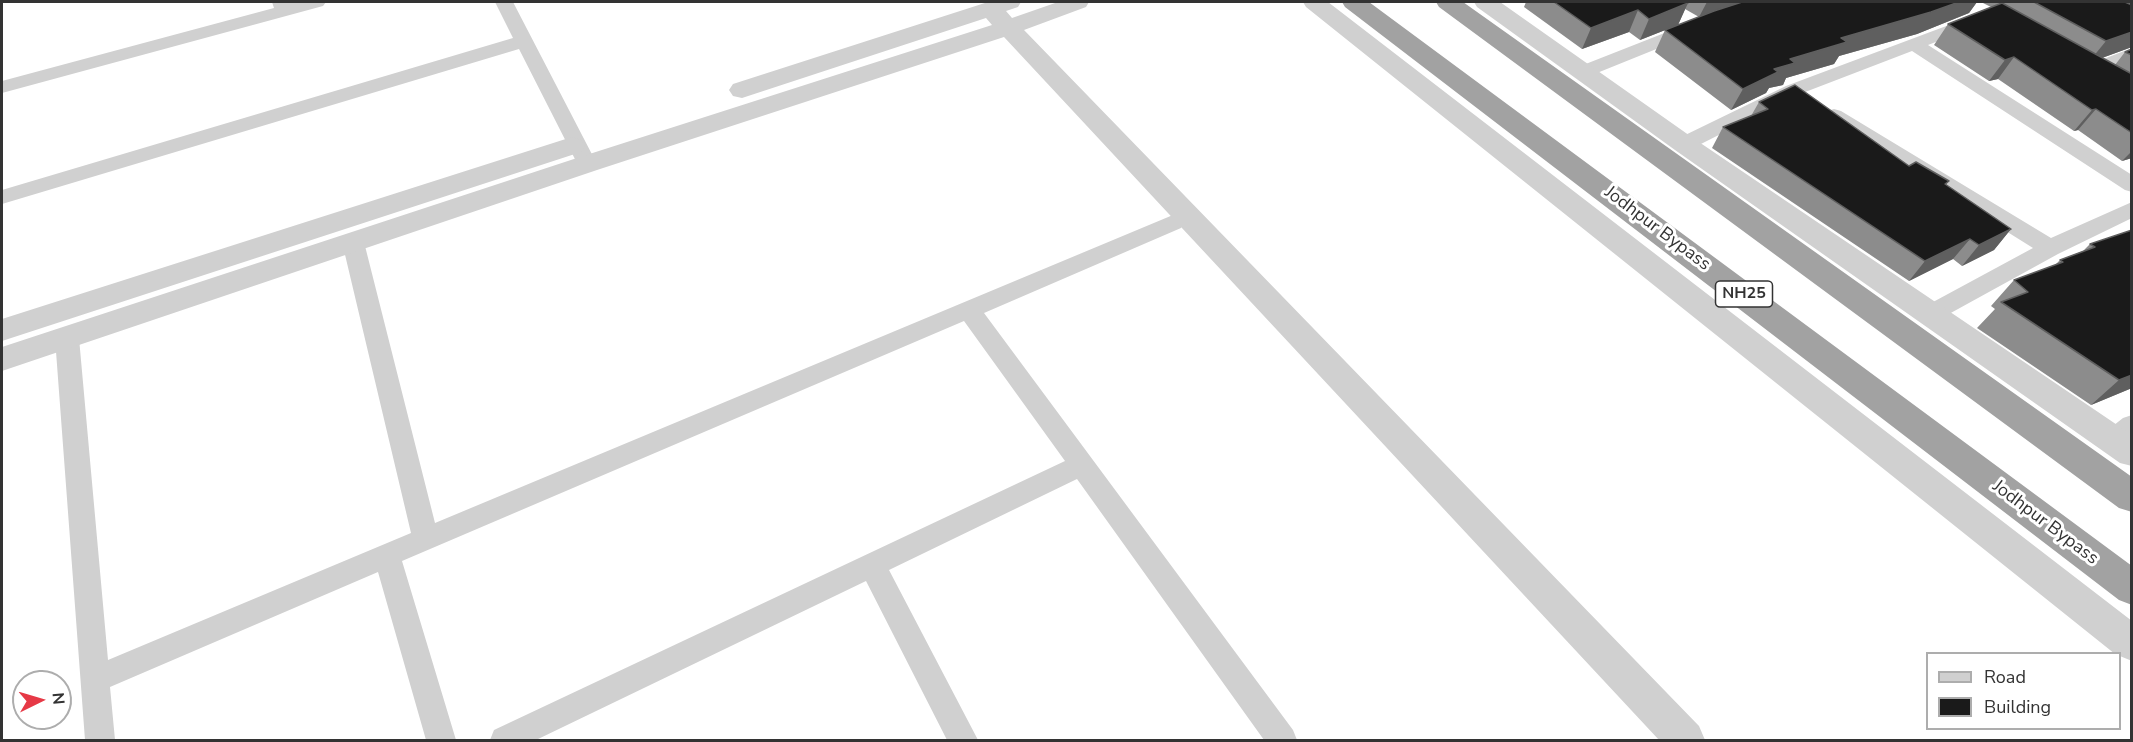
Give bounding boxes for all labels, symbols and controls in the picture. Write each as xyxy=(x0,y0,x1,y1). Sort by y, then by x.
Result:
street label: Jodhpur Bypass xyxy=(1600,182,1714,276)
road number: NH25 xyxy=(1716,281,1772,307)
street label: Jodhpur Bypass xyxy=(1988,476,2102,570)
legend xyxy=(1926,652,2121,730)
text: Road xyxy=(1984,665,2026,689)
north arrow xyxy=(12,670,72,730)
text: N xyxy=(46,692,69,706)
text: Building xyxy=(1984,695,2051,719)

